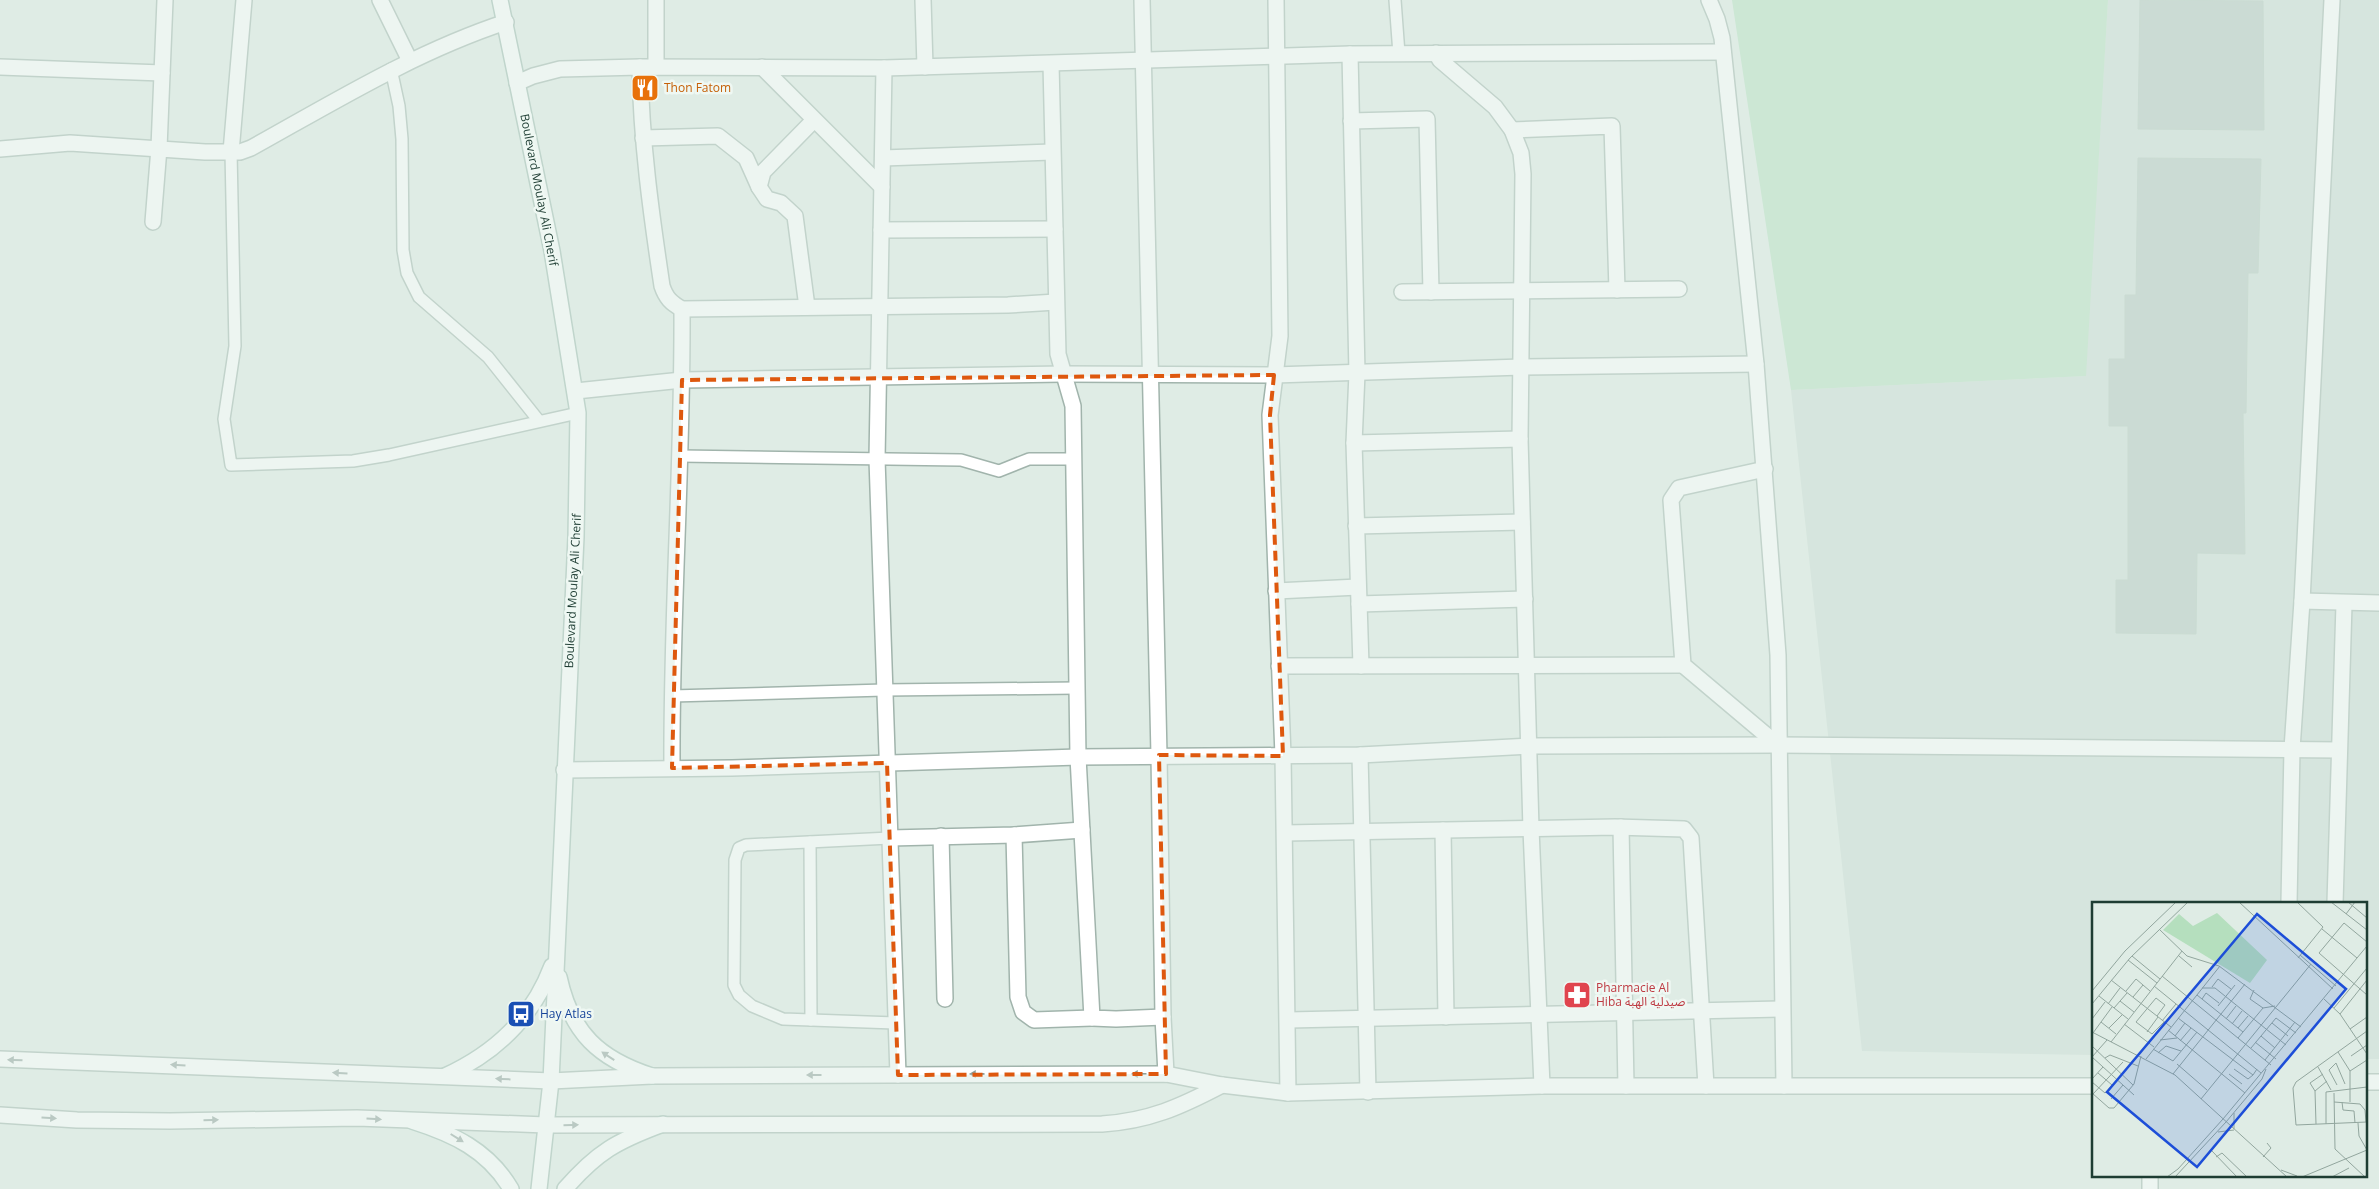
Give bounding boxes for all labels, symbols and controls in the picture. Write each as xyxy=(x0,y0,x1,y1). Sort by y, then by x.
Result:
restaurant icon: Thon Fatom xyxy=(630,73,660,103)
place label: Thon Fatom xyxy=(664,79,731,96)
street label: Boulevard Moulay Ali Cherif xyxy=(516,112,563,268)
street label: Boulevard Moulay Ali Cherif xyxy=(560,512,585,669)
inset map xyxy=(2092,902,2366,1176)
place label: Pharmacie Al Hiba صيدلية الهبة xyxy=(1596,979,1685,1010)
pharmacy icon: Pharmacie Al Hiba صيدلية الهبة xyxy=(1562,980,1592,1010)
bus stop icon: Hay Atlas xyxy=(506,999,536,1029)
place label: Hay Atlas xyxy=(540,1005,592,1022)
one-way arrow xyxy=(601,1052,615,1061)
one-way arrow xyxy=(7,1055,23,1063)
one-way arrow xyxy=(170,1061,186,1069)
one-way arrow xyxy=(332,1069,348,1077)
one-way arrow xyxy=(968,1070,984,1078)
one-way arrow xyxy=(1131,1070,1147,1078)
one-way arrow xyxy=(806,1071,822,1079)
one-way arrow xyxy=(494,1074,510,1082)
one-way arrow xyxy=(41,1114,57,1122)
one-way arrow xyxy=(366,1115,382,1123)
one-way arrow xyxy=(203,1116,219,1124)
one-way arrow xyxy=(563,1121,579,1129)
one-way arrow xyxy=(451,1134,464,1143)

